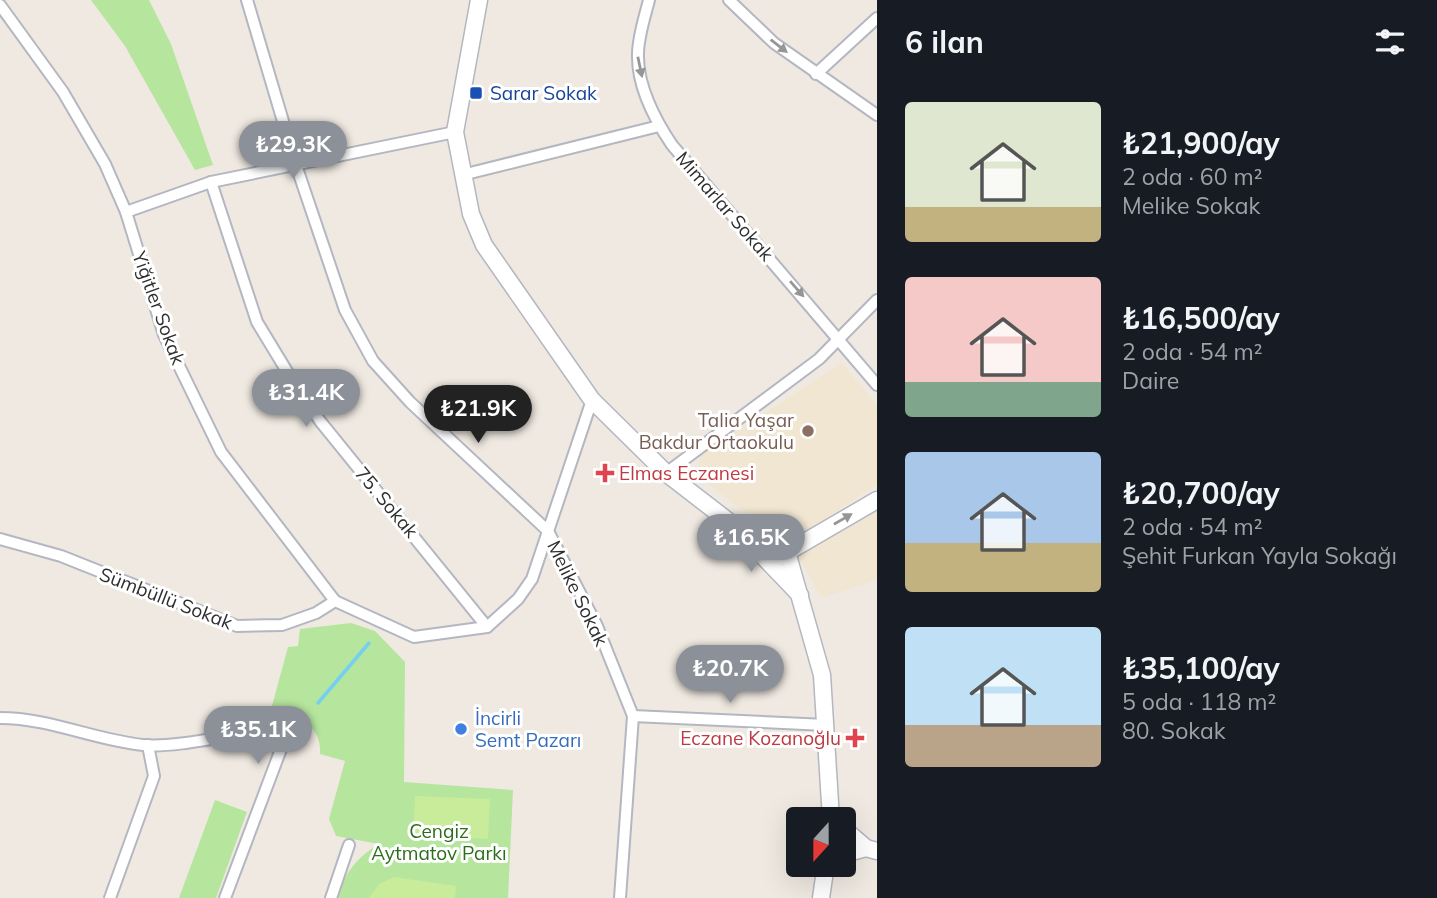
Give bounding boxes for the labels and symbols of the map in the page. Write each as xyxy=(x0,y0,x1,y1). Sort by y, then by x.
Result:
one-way arrow xyxy=(769,39,787,54)
one-way arrow xyxy=(635,56,646,78)
place label: Sarar Sokak xyxy=(490,81,597,105)
marker: Sarar Sokak xyxy=(468,85,484,101)
pin: ₺29.3K xyxy=(236,122,350,181)
street label: Mimarlar Sokak xyxy=(671,146,779,266)
street label: Yiğitler Sokak xyxy=(127,247,191,368)
one-way arrow xyxy=(789,281,804,298)
pin: ₺31.4K xyxy=(249,370,363,429)
pin: ₺21.9K xyxy=(421,386,535,445)
place label: Talia Yaşar Bakdur Ortaokulu xyxy=(639,408,794,454)
marker: Talia Yaşar Bakdur Ortaokulu xyxy=(800,423,816,439)
street label: 75. Sokak xyxy=(350,461,424,543)
place label: Elmas Eczanesi xyxy=(619,461,754,485)
marker: Elmas Eczanesi xyxy=(597,465,613,481)
one-way arrow xyxy=(834,513,853,526)
pin: ₺16.5K xyxy=(694,514,808,574)
street label: Melike Sokak xyxy=(542,536,614,650)
street label: Sümbüllü Sokak xyxy=(96,562,236,634)
pin: ₺20.7K xyxy=(673,646,787,705)
pin: ₺35.1K xyxy=(201,706,315,766)
place label: İncirli Semt Pazarı xyxy=(475,706,581,752)
marker: İncirli Semt Pazarı xyxy=(453,721,469,737)
place label: Eczane Kozanoğlu xyxy=(680,726,841,750)
marker: Eczane Kozanoğlu xyxy=(847,730,863,746)
north arrow xyxy=(786,807,856,877)
park label: Cengiz Aytmatov Parkı xyxy=(371,819,507,865)

